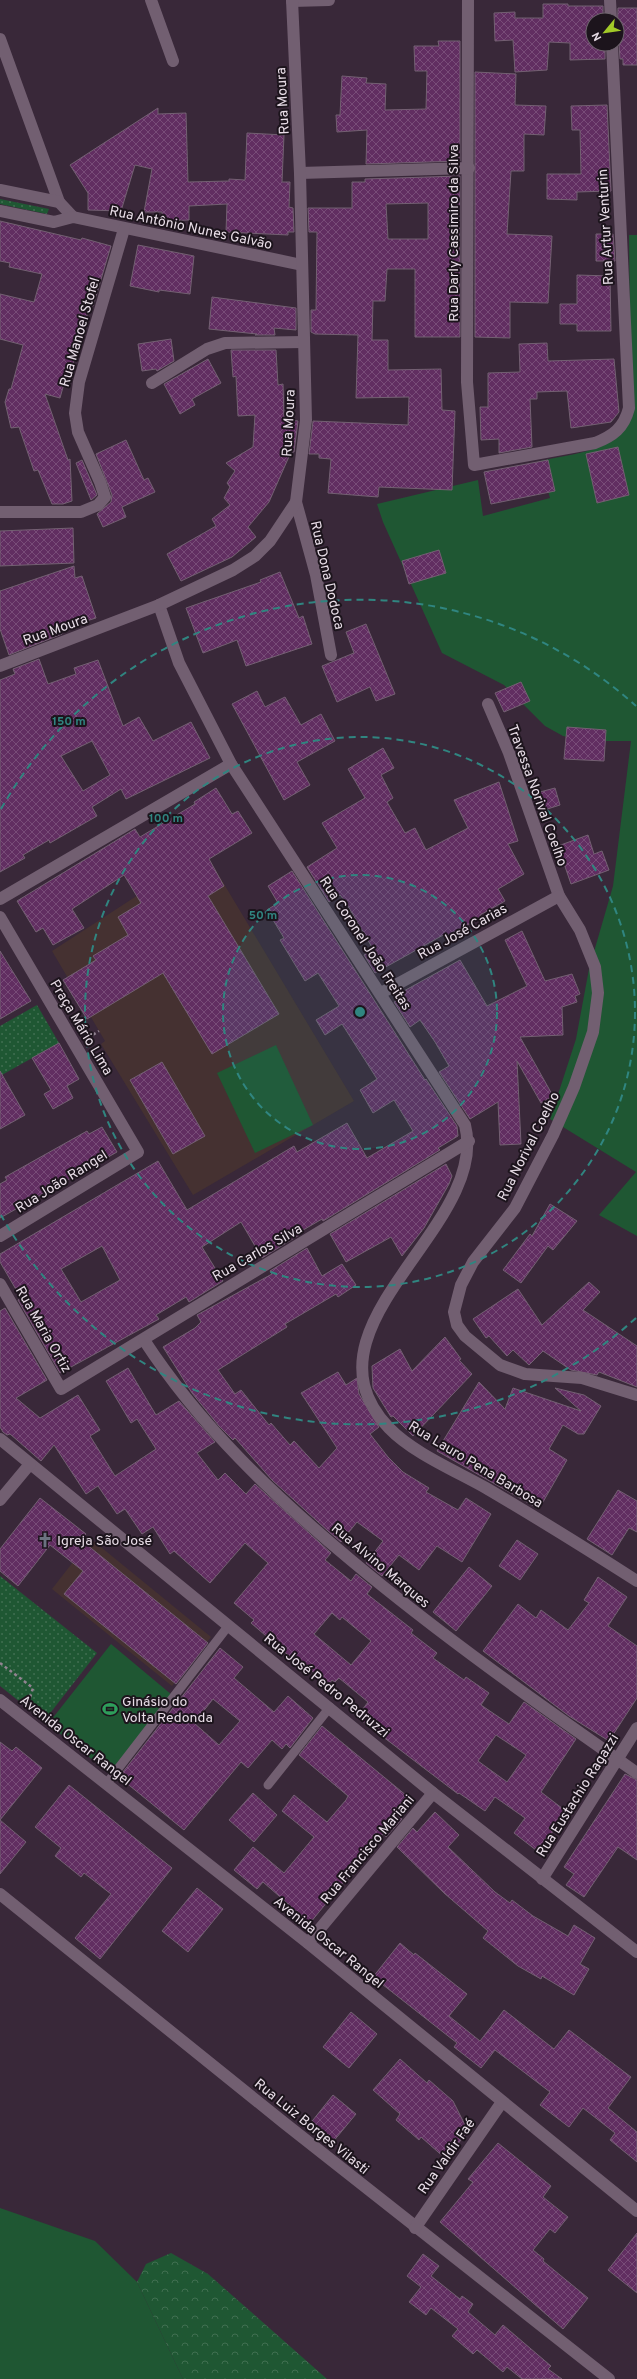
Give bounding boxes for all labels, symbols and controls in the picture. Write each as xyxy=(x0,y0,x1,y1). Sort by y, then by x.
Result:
north arrow xyxy=(585,12,625,52)
text: N xyxy=(589,30,605,43)
street label: Rua Moura xyxy=(273,67,294,135)
street label: Rua Darly Cassimiro da Silva xyxy=(446,144,463,322)
street label: Rua Artur Venturin xyxy=(595,168,618,285)
street label: Rua Antônio Nunes Galvão xyxy=(108,203,274,254)
street label: Rua Manoel Stofel xyxy=(57,276,104,389)
street label: Rua Moura xyxy=(279,389,300,457)
street label: Rua Dona Dodoca xyxy=(306,519,347,631)
street label: Rua Moura xyxy=(21,611,90,650)
text: 150 m xyxy=(52,714,86,730)
street label: Travessa Norival Coelho xyxy=(503,722,570,869)
text: 100 m xyxy=(149,811,183,827)
street label: Rua Coronel João Freitas xyxy=(315,874,414,1014)
street label: Rua José Carias xyxy=(415,901,510,964)
text: 50 m xyxy=(249,908,277,924)
street label: Praça Mário Lima xyxy=(46,977,116,1079)
centre of rings xyxy=(353,1005,367,1019)
street label: Rua Norival Coelho xyxy=(495,1089,564,1204)
street label: Rua João Rangel xyxy=(13,1147,111,1217)
street label: Rua Carlos Silva xyxy=(210,1221,306,1286)
street label: Rua Maria Ortiz xyxy=(11,1283,74,1376)
street label: Rua Lauro Pena Barbosa xyxy=(405,1418,546,1512)
street label: Rua Alvino Marques xyxy=(327,1520,433,1612)
church icon: Igreja São José xyxy=(36,1531,54,1549)
place label: Igreja São José xyxy=(57,1533,152,1550)
street label: Rua José Pedro Pedruzzi xyxy=(260,1630,392,1742)
street label: Avenida Oscar Rangel xyxy=(16,1692,134,1790)
place label: Ginásio do Volta Redonda xyxy=(122,1694,213,1727)
sports icon: Ginásio do Volta Redonda xyxy=(101,1700,119,1718)
street label: Rua Eustachio Ragazzi xyxy=(533,1731,623,1861)
street label: Rua Francisco Mariani xyxy=(318,1792,419,1908)
street label: Avenida Oscar Rangel xyxy=(270,1894,387,1993)
street label: Rua Luiz Borges Vilasti xyxy=(250,2076,372,2179)
street label: Rua Valdir Faé xyxy=(415,2116,480,2198)

